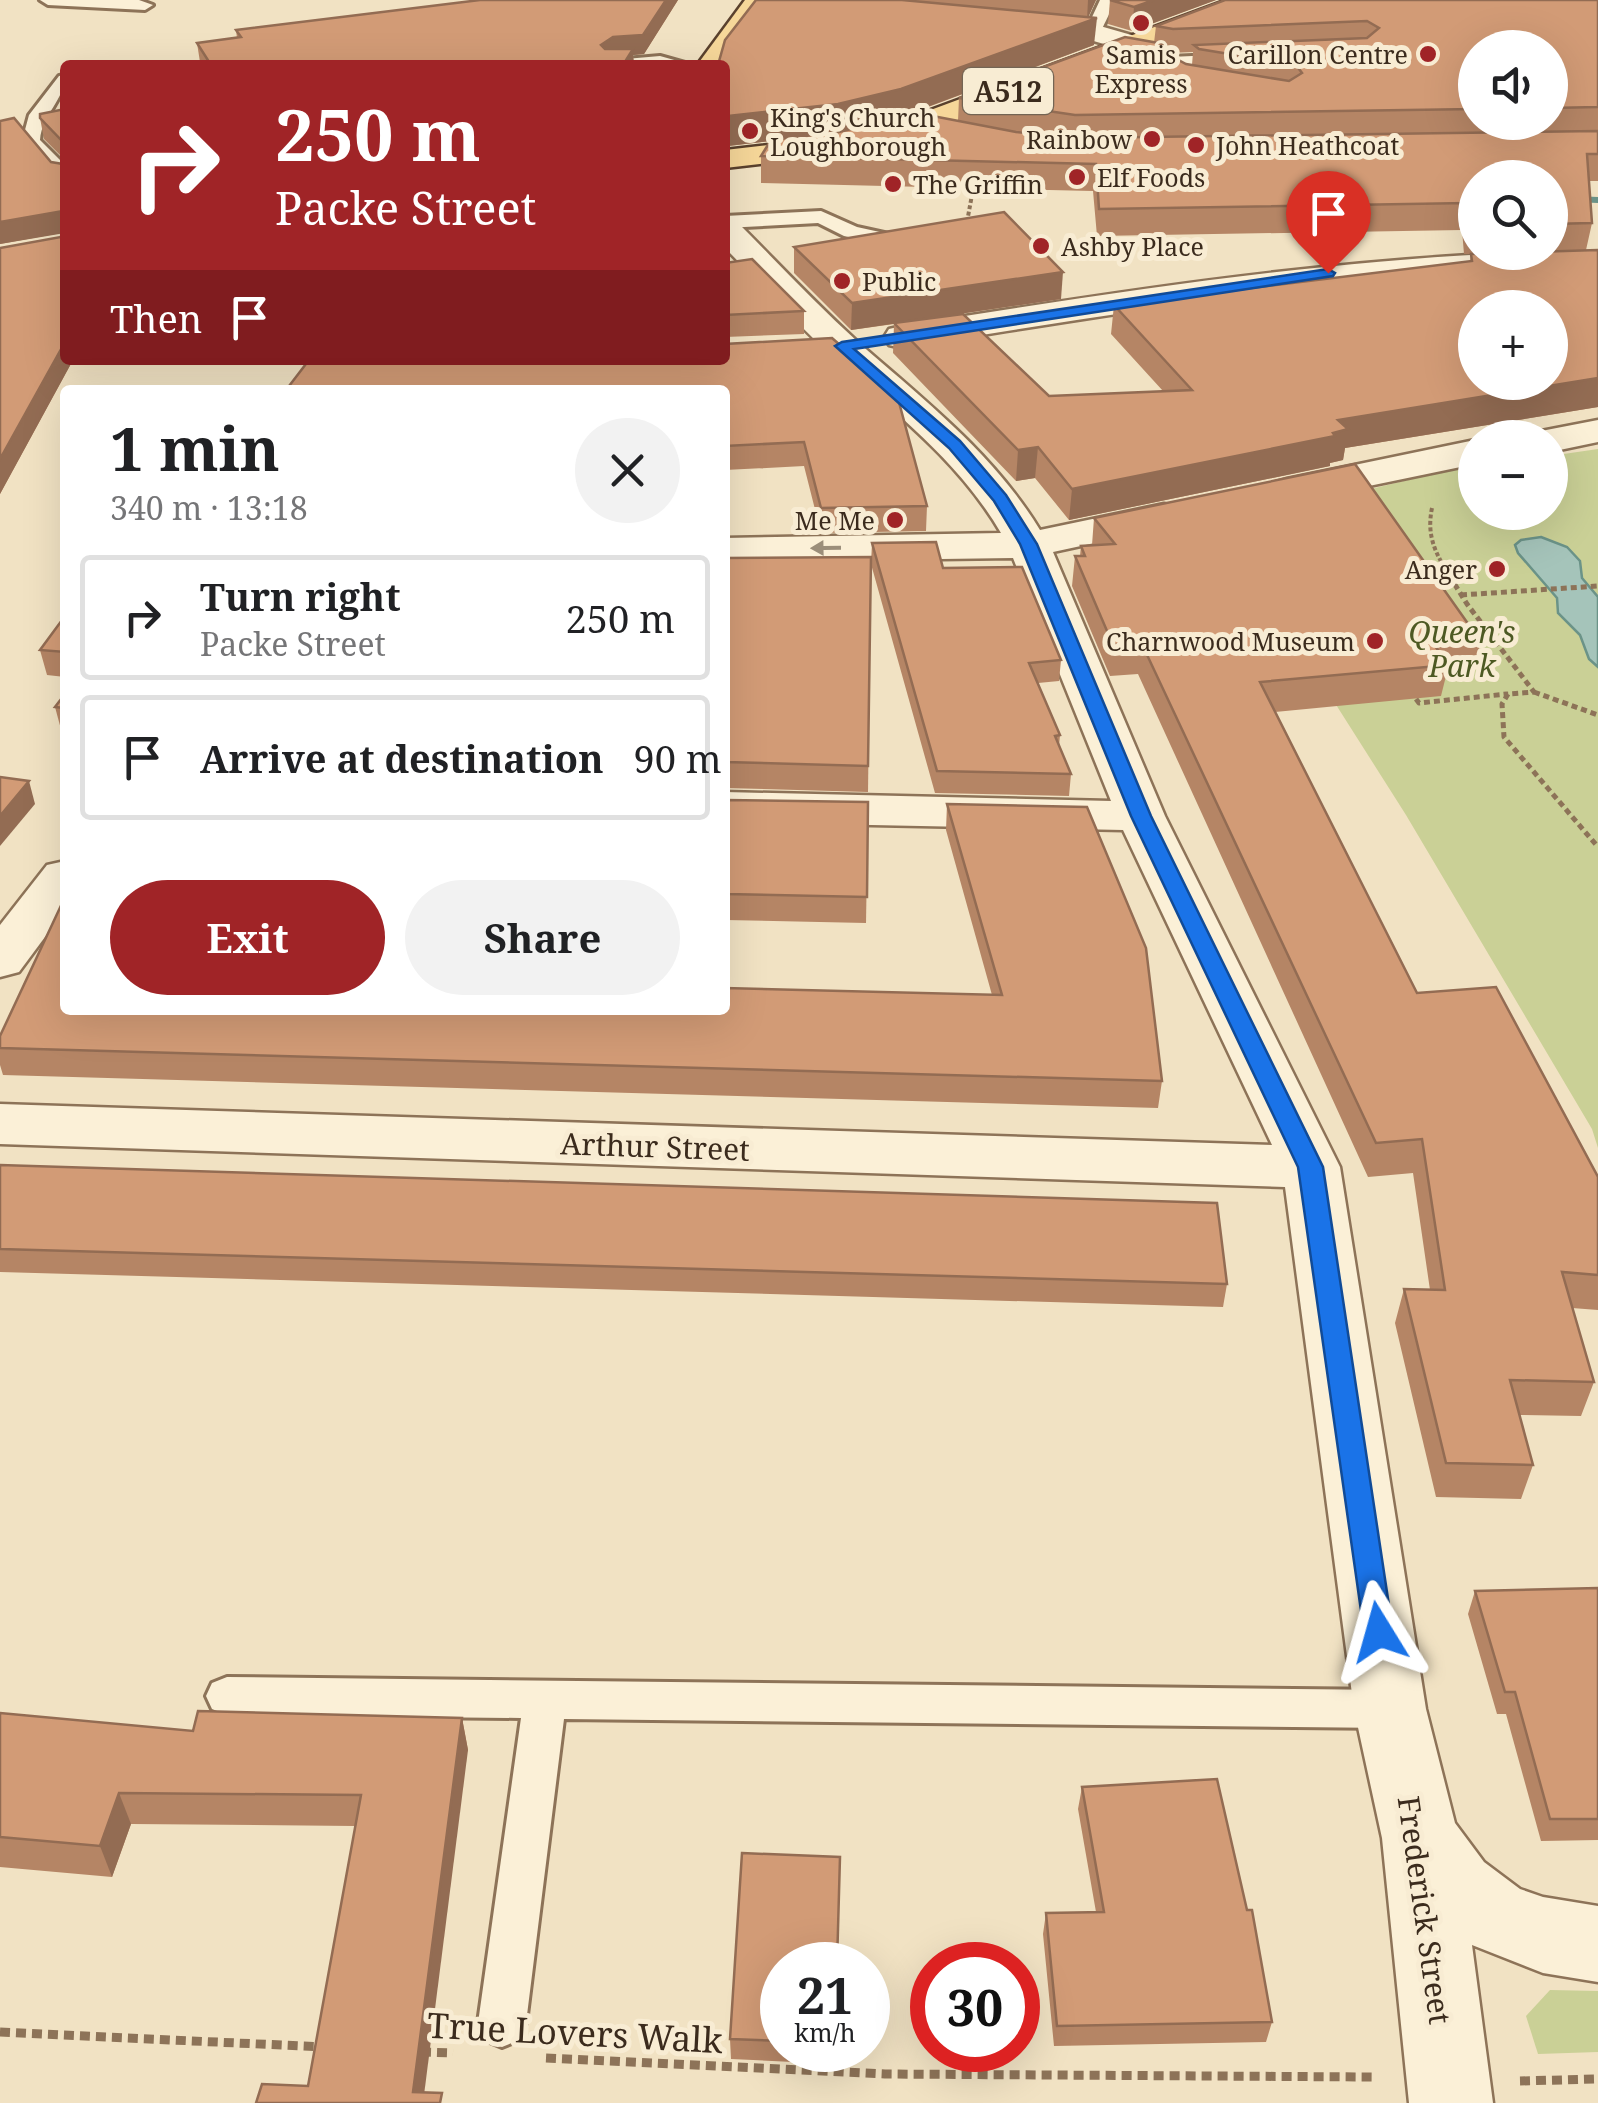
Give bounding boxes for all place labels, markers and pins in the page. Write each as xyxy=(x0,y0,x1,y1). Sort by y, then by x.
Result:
marker: Samis Express xyxy=(1130,12,1152,34)
place label: Samis Express xyxy=(1094,37,1188,100)
place label: Carillon Centre xyxy=(1227,37,1408,71)
marker: Carillon Centre xyxy=(1417,43,1439,65)
place label: King's Church Loughborough xyxy=(770,100,947,163)
marker: King's Church Loughborough xyxy=(739,120,761,142)
place label: Rainbow xyxy=(1026,122,1132,156)
marker: Rainbow xyxy=(1141,128,1163,150)
place label: John Heathcoat xyxy=(1215,128,1400,162)
marker: John Heathcoat xyxy=(1185,134,1207,156)
place label: Elf Foods xyxy=(1097,160,1205,194)
marker: Elf Foods xyxy=(1066,166,1088,188)
place label: The Griffin xyxy=(913,167,1043,201)
pin xyxy=(1286,171,1371,274)
marker: The Griffin xyxy=(882,173,904,195)
place label: Ashby Place xyxy=(1061,229,1204,263)
marker: Ashby Place xyxy=(1030,235,1052,257)
place label: Public xyxy=(862,264,936,298)
marker: Public xyxy=(831,270,853,292)
place label: Me Me xyxy=(795,503,875,537)
marker: Me Me xyxy=(884,509,906,531)
place label: Anger xyxy=(1405,552,1477,586)
marker: Anger xyxy=(1486,558,1508,580)
place label: Charnwood Museum xyxy=(1106,624,1355,658)
marker: Charnwood Museum xyxy=(1364,630,1386,652)

